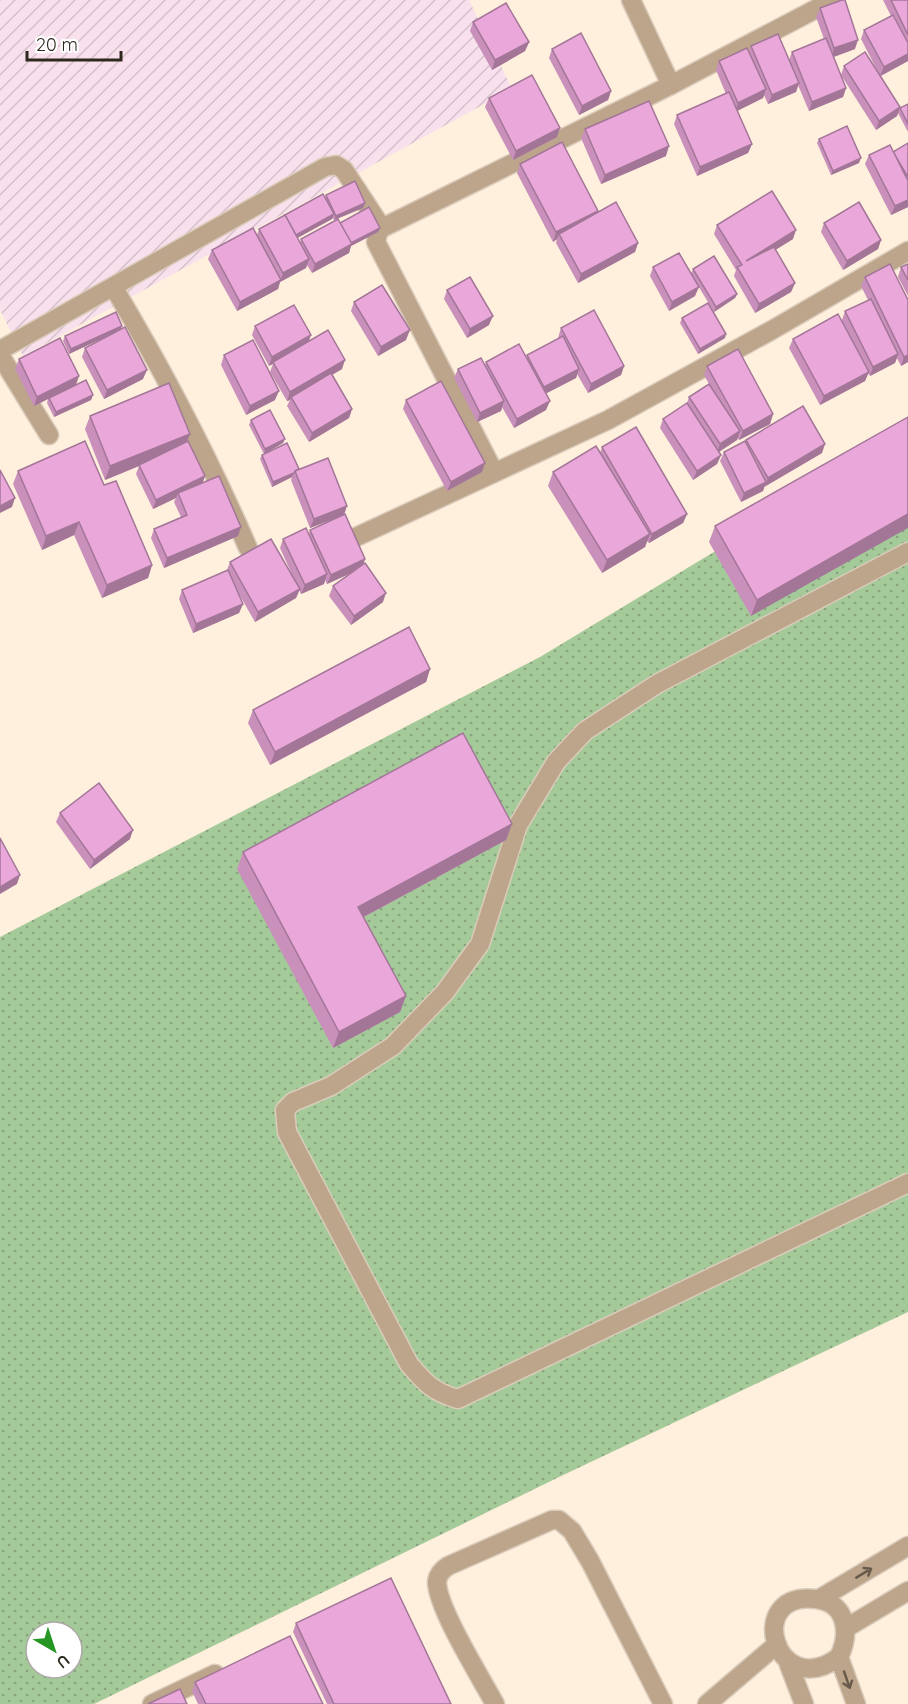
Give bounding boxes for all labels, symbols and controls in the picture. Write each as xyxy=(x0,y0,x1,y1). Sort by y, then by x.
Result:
scale bar xyxy=(27,24,122,62)
text: 20 m xyxy=(36,33,78,56)
one-way arrow xyxy=(855,1566,872,1578)
north arrow xyxy=(24,1620,84,1680)
text: U xyxy=(53,1650,74,1673)
one-way arrow xyxy=(843,1670,854,1689)

